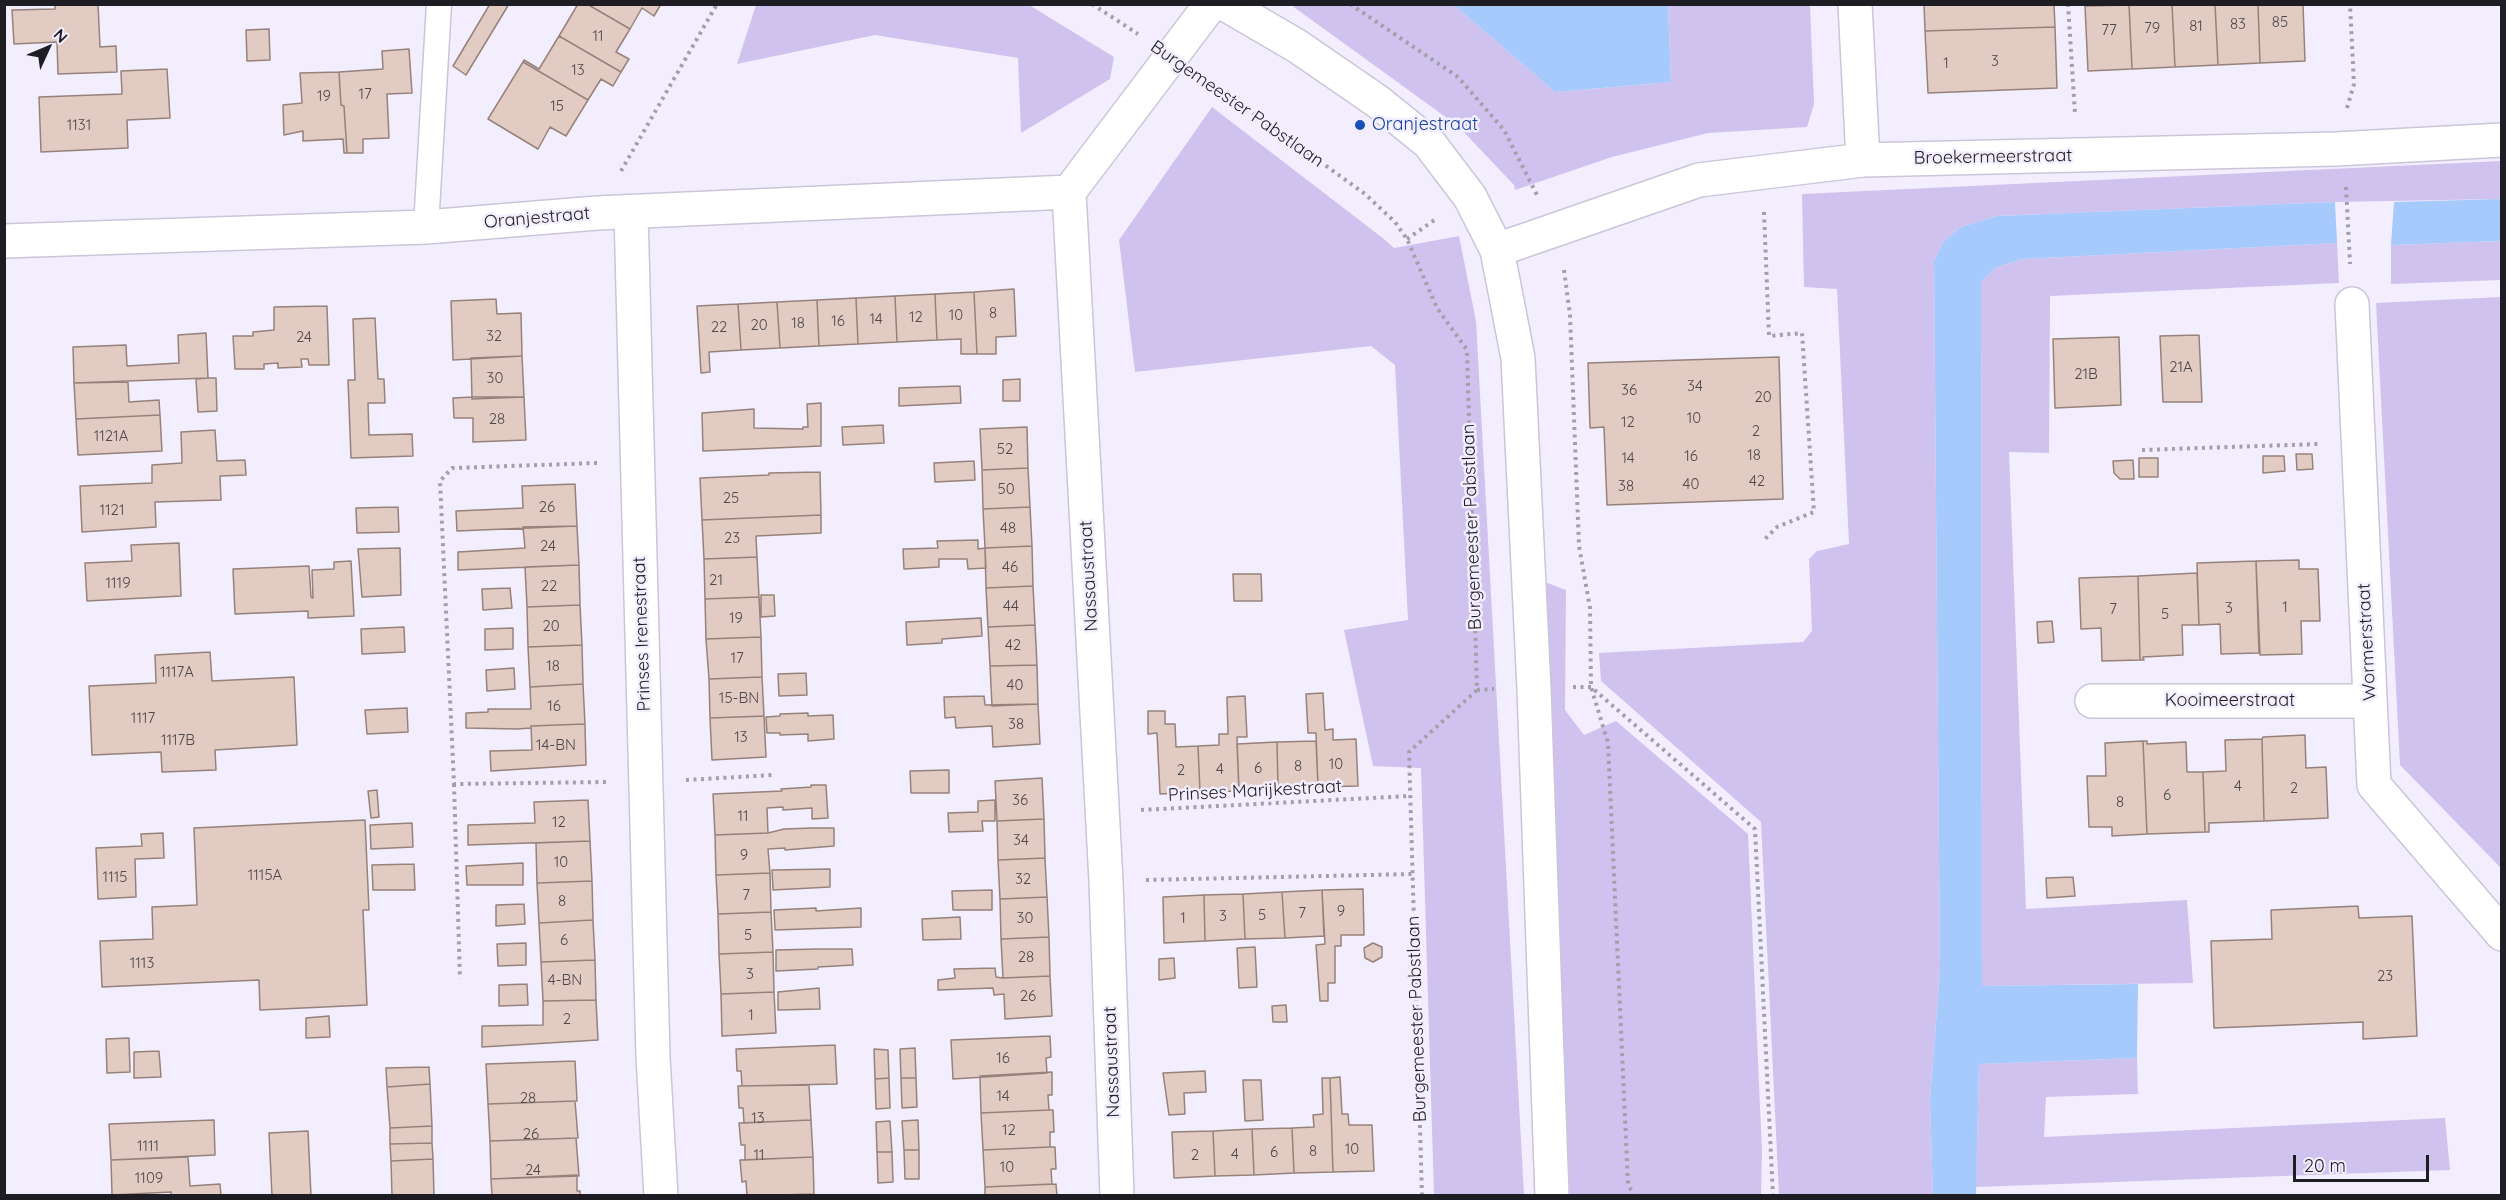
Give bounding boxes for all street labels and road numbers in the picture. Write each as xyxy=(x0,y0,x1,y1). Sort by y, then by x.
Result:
street label: Burgemeester Pabstlaan xyxy=(1146,36,1328,172)
street label: Broekermeerstraat xyxy=(1913,145,2073,169)
street label: Oranjestraat xyxy=(483,203,591,233)
street label: Burgemeester Pabstlaan xyxy=(1458,423,1486,631)
street label: Nassaustraat xyxy=(1075,520,1103,632)
street label: Prinses Irenestraat xyxy=(629,556,655,712)
street label: Wormerstraat xyxy=(2353,583,2381,701)
street label: Kooimeerstraat xyxy=(2165,690,2295,712)
street label: Prinses Marijkestraat xyxy=(1168,776,1342,806)
street label: Burgemeester Pabstlaan xyxy=(1403,915,1431,1123)
street label: Nassaustraat xyxy=(1099,1006,1125,1118)

